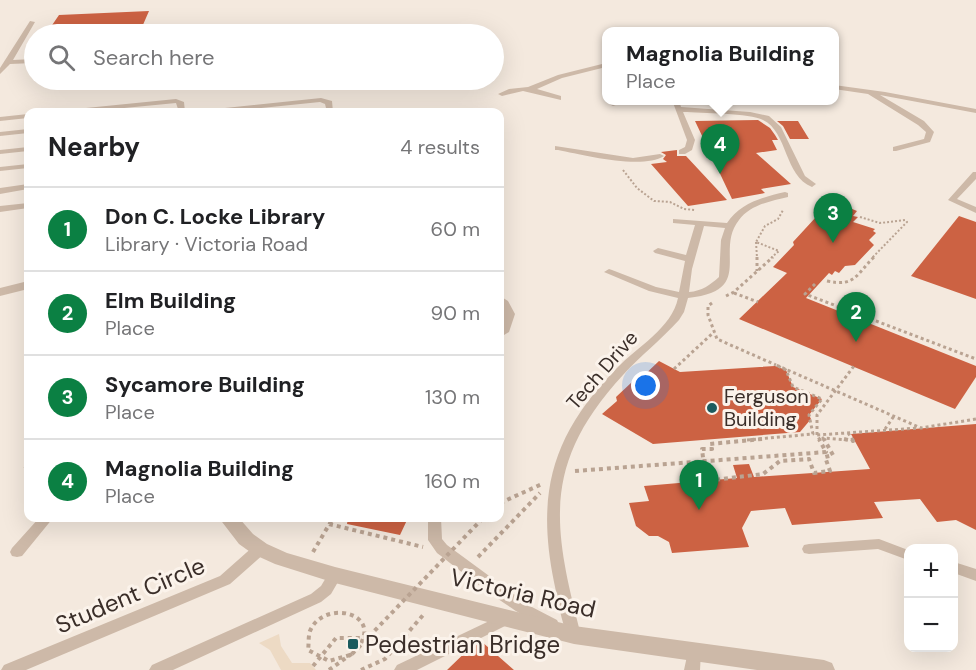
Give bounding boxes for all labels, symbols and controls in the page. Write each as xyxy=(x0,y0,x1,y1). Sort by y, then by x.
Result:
search box xyxy=(24,24,504,90)
popup xyxy=(602,27,839,105)
text: Magnolia Building xyxy=(626,39,815,68)
icon: search xyxy=(45,41,78,74)
text: Search here xyxy=(93,43,214,72)
text: Place xyxy=(626,68,676,94)
pin: 4 xyxy=(700,124,740,174)
text: Nearby xyxy=(48,130,140,164)
text: 4 results xyxy=(400,134,480,160)
pin: 3 xyxy=(814,194,852,243)
text: Don C. Locke Library xyxy=(105,202,325,231)
text: 1 xyxy=(64,216,71,242)
text: 60 m xyxy=(431,216,480,242)
text: Library · Victoria Road xyxy=(105,231,308,257)
text: Elm Building xyxy=(105,286,236,315)
pin: 2 xyxy=(836,292,876,342)
text: 2 xyxy=(62,300,73,326)
text: 90 m xyxy=(431,300,480,326)
text: Place xyxy=(105,315,155,341)
street label: Tech Drive xyxy=(561,325,643,415)
text: Sycamore Building xyxy=(105,370,305,399)
your location xyxy=(631,371,660,400)
place label: Ferguson Building xyxy=(724,383,809,432)
text: 3 xyxy=(61,384,74,410)
text: 130 m xyxy=(425,384,480,410)
text: Place xyxy=(105,399,155,425)
marker: Ferguson Building xyxy=(705,401,719,415)
text: Magnolia Building xyxy=(105,454,294,483)
pin: 1 xyxy=(680,460,718,510)
text: 4 xyxy=(61,468,74,494)
text: 160 m xyxy=(424,468,480,494)
text: Place xyxy=(105,483,155,509)
map controls xyxy=(904,544,958,652)
button: + xyxy=(904,544,958,598)
street label: Student Circle xyxy=(51,550,209,640)
street label: Victoria Road xyxy=(447,561,599,625)
button: − xyxy=(904,598,958,652)
place label: Pedestrian Bridge xyxy=(365,629,560,660)
marker: Pedestrian Bridge xyxy=(346,637,360,651)

